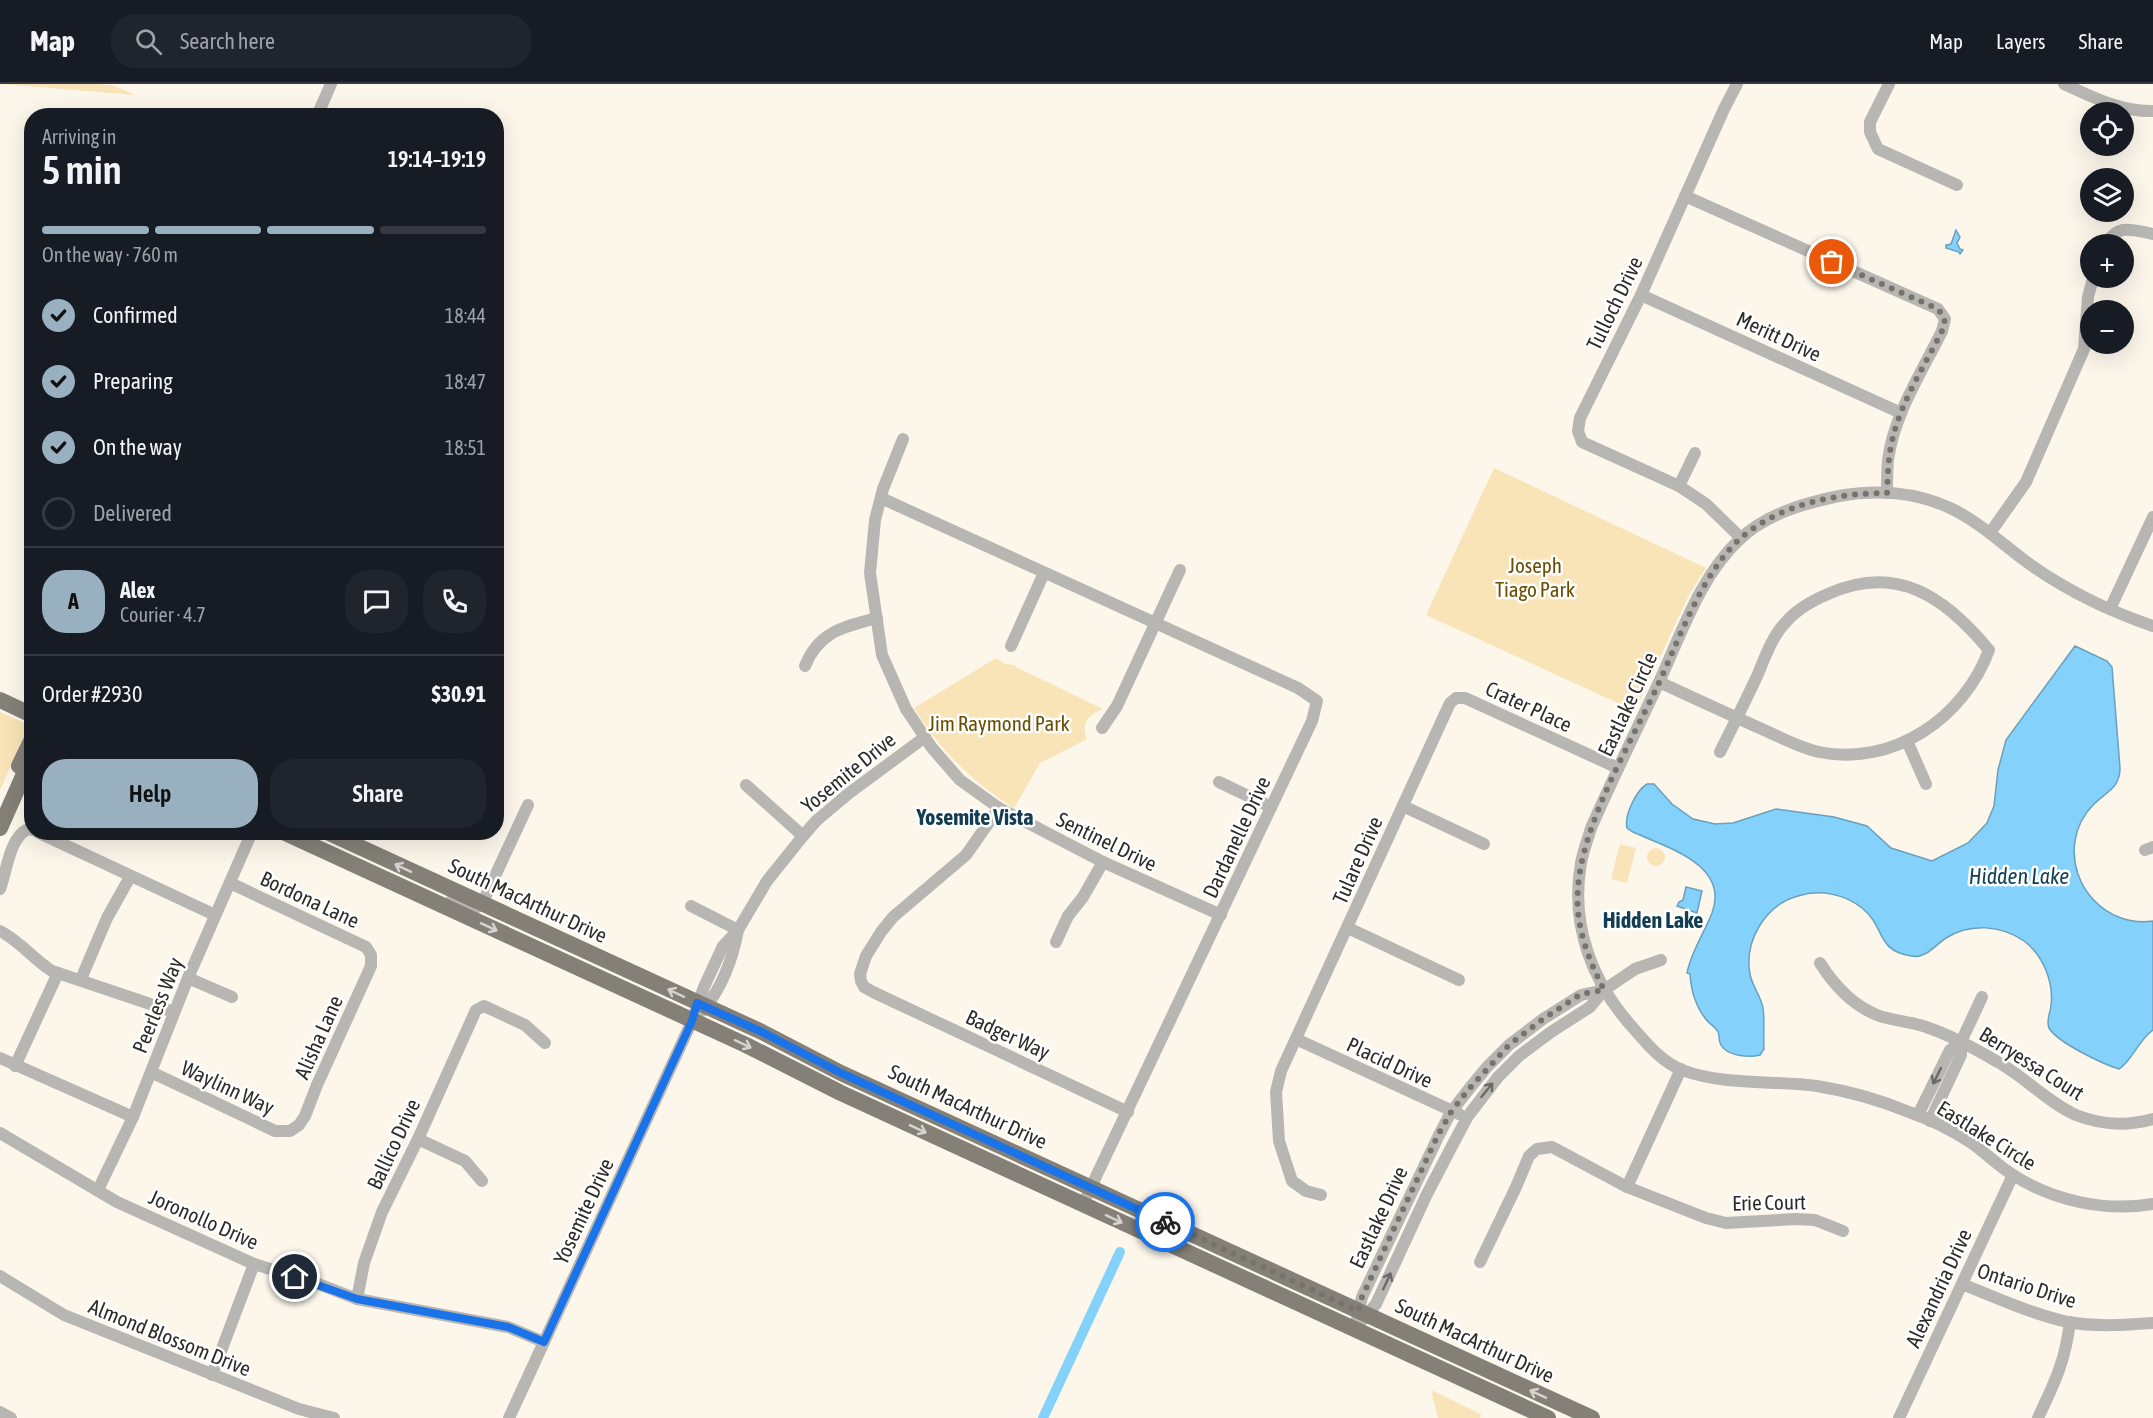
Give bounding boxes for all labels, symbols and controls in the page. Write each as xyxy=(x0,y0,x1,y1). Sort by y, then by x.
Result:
search box xyxy=(111,14,531,68)
text: Map xyxy=(30,25,75,57)
icon: search xyxy=(132,25,165,58)
text: Search here xyxy=(180,28,275,54)
text: Map xyxy=(1929,29,1963,53)
text: Layers xyxy=(1996,29,2046,53)
text: Share xyxy=(2079,29,2123,53)
map controls xyxy=(2080,102,2134,354)
button: locate xyxy=(2080,102,2134,156)
text: Arriving in xyxy=(42,125,116,148)
text: 19:14–19:19 xyxy=(388,146,486,172)
text: 5 min xyxy=(42,148,122,192)
button: layers xyxy=(2080,168,2134,222)
button: + xyxy=(2080,234,2134,288)
pin xyxy=(1806,236,1857,287)
text: On the way · 760 m xyxy=(42,243,178,266)
icon: bag xyxy=(1815,245,1848,278)
street label: Tulloch Drive xyxy=(1581,252,1647,354)
icon: check xyxy=(42,299,75,332)
button: − xyxy=(2080,300,2134,354)
text: Confirmed xyxy=(93,302,178,328)
text: 18:44 xyxy=(445,304,486,327)
street label: Meritt Drive xyxy=(1733,306,1825,366)
icon: check xyxy=(42,365,75,398)
text: Preparing xyxy=(93,368,173,394)
text: 18:47 xyxy=(445,370,486,393)
icon: check xyxy=(42,431,75,464)
text: On the way xyxy=(93,434,182,460)
text: 18:51 xyxy=(445,436,486,459)
text: Delivered xyxy=(93,500,172,526)
park label: Joseph Tiago Park xyxy=(1495,553,1575,601)
button: chat xyxy=(345,570,408,633)
button: phone xyxy=(423,570,486,633)
text: Alex xyxy=(120,577,155,603)
text: A xyxy=(68,588,79,614)
text: Courier · 4.7 xyxy=(120,603,206,626)
street label: Eastlake Circle xyxy=(1592,648,1662,760)
street label: Crater Place xyxy=(1482,676,1576,736)
text: Order #2930 xyxy=(42,681,142,707)
text: $30.91 xyxy=(431,681,486,707)
park label: Jim Raymond Park xyxy=(928,711,1070,735)
street label: Yosemite Drive xyxy=(796,727,900,817)
button: Help xyxy=(42,759,258,828)
button: Share xyxy=(270,759,486,828)
street label: Dardanelle Drive xyxy=(1197,772,1275,902)
district label: Yosemite Vista xyxy=(916,804,1033,830)
street label: Sentinel Drive xyxy=(1053,806,1161,876)
street label: Tulare Drive xyxy=(1327,813,1387,907)
street label: South MacArthur Drive xyxy=(445,853,611,947)
one-way arrow xyxy=(395,861,413,873)
water label: Hidden Lake xyxy=(1969,863,2069,889)
street label: Bordona Lane xyxy=(257,866,363,932)
district label: Hidden Lake xyxy=(1603,907,1703,933)
one-way arrow xyxy=(480,922,498,934)
street label: Peerless Way xyxy=(127,953,187,1056)
one-way arrow xyxy=(667,987,685,999)
street label: Alisha Lane xyxy=(289,992,347,1082)
street label: Badger Way xyxy=(962,1004,1054,1064)
street label: Berryessa Court xyxy=(1975,1021,2089,1105)
street label: Placid Drive xyxy=(1343,1032,1437,1092)
one-way arrow xyxy=(733,1038,751,1050)
street label: Waylinn Way xyxy=(178,1055,279,1119)
street label: South MacArthur Drive xyxy=(885,1059,1051,1153)
one-way arrow xyxy=(1930,1067,1942,1085)
one-way arrow xyxy=(1481,1082,1494,1098)
street label: Ballico Drive xyxy=(362,1095,424,1193)
street label: Eastlake Circle xyxy=(1933,1095,2041,1175)
one-way arrow xyxy=(909,1123,927,1135)
street label: Yosemite Drive xyxy=(548,1154,618,1268)
street label: Eastlake Drive xyxy=(1344,1162,1412,1272)
street label: Joronollo Drive xyxy=(146,1184,262,1254)
street label: Erie Court xyxy=(1732,1189,1806,1215)
courier xyxy=(1135,1192,1195,1252)
icon: bike xyxy=(1149,1206,1182,1239)
one-way arrow xyxy=(1105,1213,1123,1225)
street label: Alexandria Drive xyxy=(1900,1225,1976,1351)
pin xyxy=(269,1251,320,1302)
street label: Ontario Drive xyxy=(1974,1258,2080,1312)
icon: home xyxy=(278,1260,311,1293)
one-way arrow xyxy=(1382,1272,1393,1290)
street label: South MacArthur Drive xyxy=(1392,1293,1558,1387)
street label: Almond Blossom Drive xyxy=(86,1294,254,1380)
one-way arrow xyxy=(1530,1387,1548,1399)

